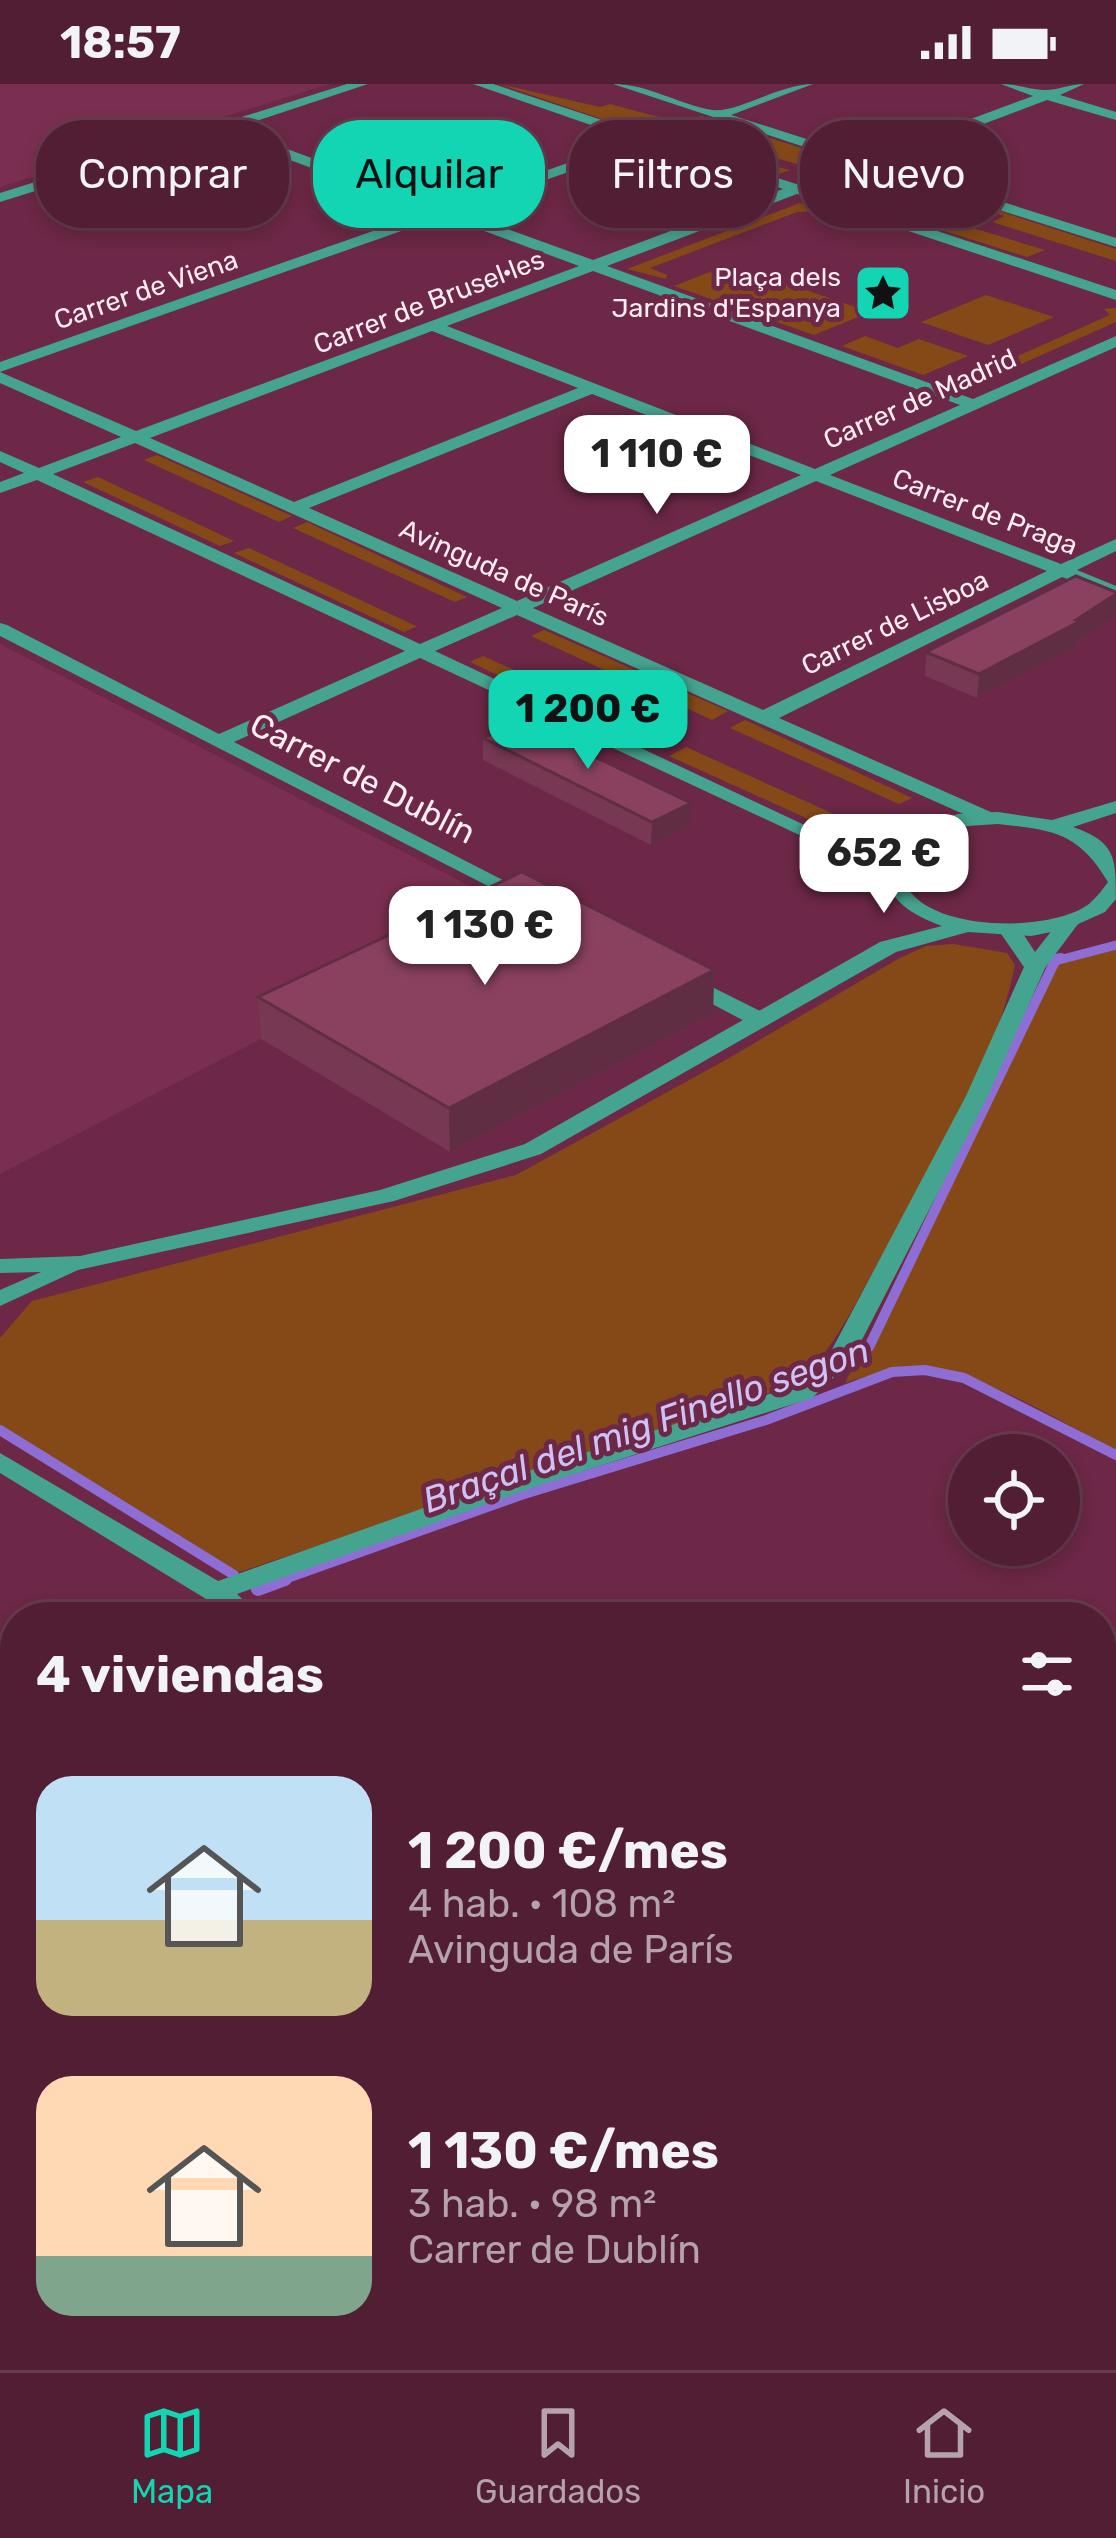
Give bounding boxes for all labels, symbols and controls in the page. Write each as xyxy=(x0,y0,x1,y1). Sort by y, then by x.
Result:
text: 18:57 xyxy=(60,16,181,69)
chip: Comprar xyxy=(36,120,289,228)
chip: Alquilar xyxy=(313,120,545,228)
chip: Filtros xyxy=(569,120,776,228)
chip: Nuevo xyxy=(800,120,1008,228)
street label: Carrer de Brusel·les xyxy=(309,243,549,361)
street label: Carrer de Viena xyxy=(50,244,242,336)
place label: Plaça dels Jardins d'Espanya xyxy=(611,261,841,324)
place icon: Plaça dels Jardins d'Espanya xyxy=(852,262,914,324)
street label: Carrer de Madrid xyxy=(819,342,1021,456)
pin: 1 110 € xyxy=(546,415,768,517)
text: 1 110 € xyxy=(591,431,723,477)
street label: Carrer de Praga xyxy=(888,462,1082,562)
street label: Avinguda de París xyxy=(395,513,613,633)
street label: Carrer de Lisboa xyxy=(796,564,994,682)
pin: 1 200 € xyxy=(477,670,699,772)
text: 1 200 € xyxy=(515,686,661,732)
street label: Carrer de Dublín xyxy=(244,704,482,852)
pin: 652 € xyxy=(800,814,968,916)
text: 652 € xyxy=(827,830,941,876)
pin: 1 130 € xyxy=(374,886,596,988)
text: 1 130 € xyxy=(416,902,554,948)
water label: Braçal del mig Finello segon xyxy=(417,1328,875,1522)
map controls xyxy=(948,1434,1080,1566)
button: locate xyxy=(948,1434,1080,1566)
icon: filters xyxy=(1014,1641,1080,1707)
text: 4 viviendas xyxy=(36,1644,324,1705)
text: 1 200 €/mes xyxy=(408,1820,728,1881)
icon: home xyxy=(132,1824,276,1968)
text: 4 hab. · 108 m² xyxy=(408,1881,675,1927)
text: Avinguda de París xyxy=(408,1927,734,1973)
text: 1 130 €/mes xyxy=(408,2120,719,2181)
icon: home xyxy=(132,2124,276,2268)
text: 3 hab. · 98 m² xyxy=(408,2181,656,2227)
text: Carrer de Dublín xyxy=(408,2227,701,2273)
tab: Mapa xyxy=(131,2400,213,2511)
tab: Guardados xyxy=(475,2400,641,2511)
tab: Inicio xyxy=(903,2400,985,2511)

